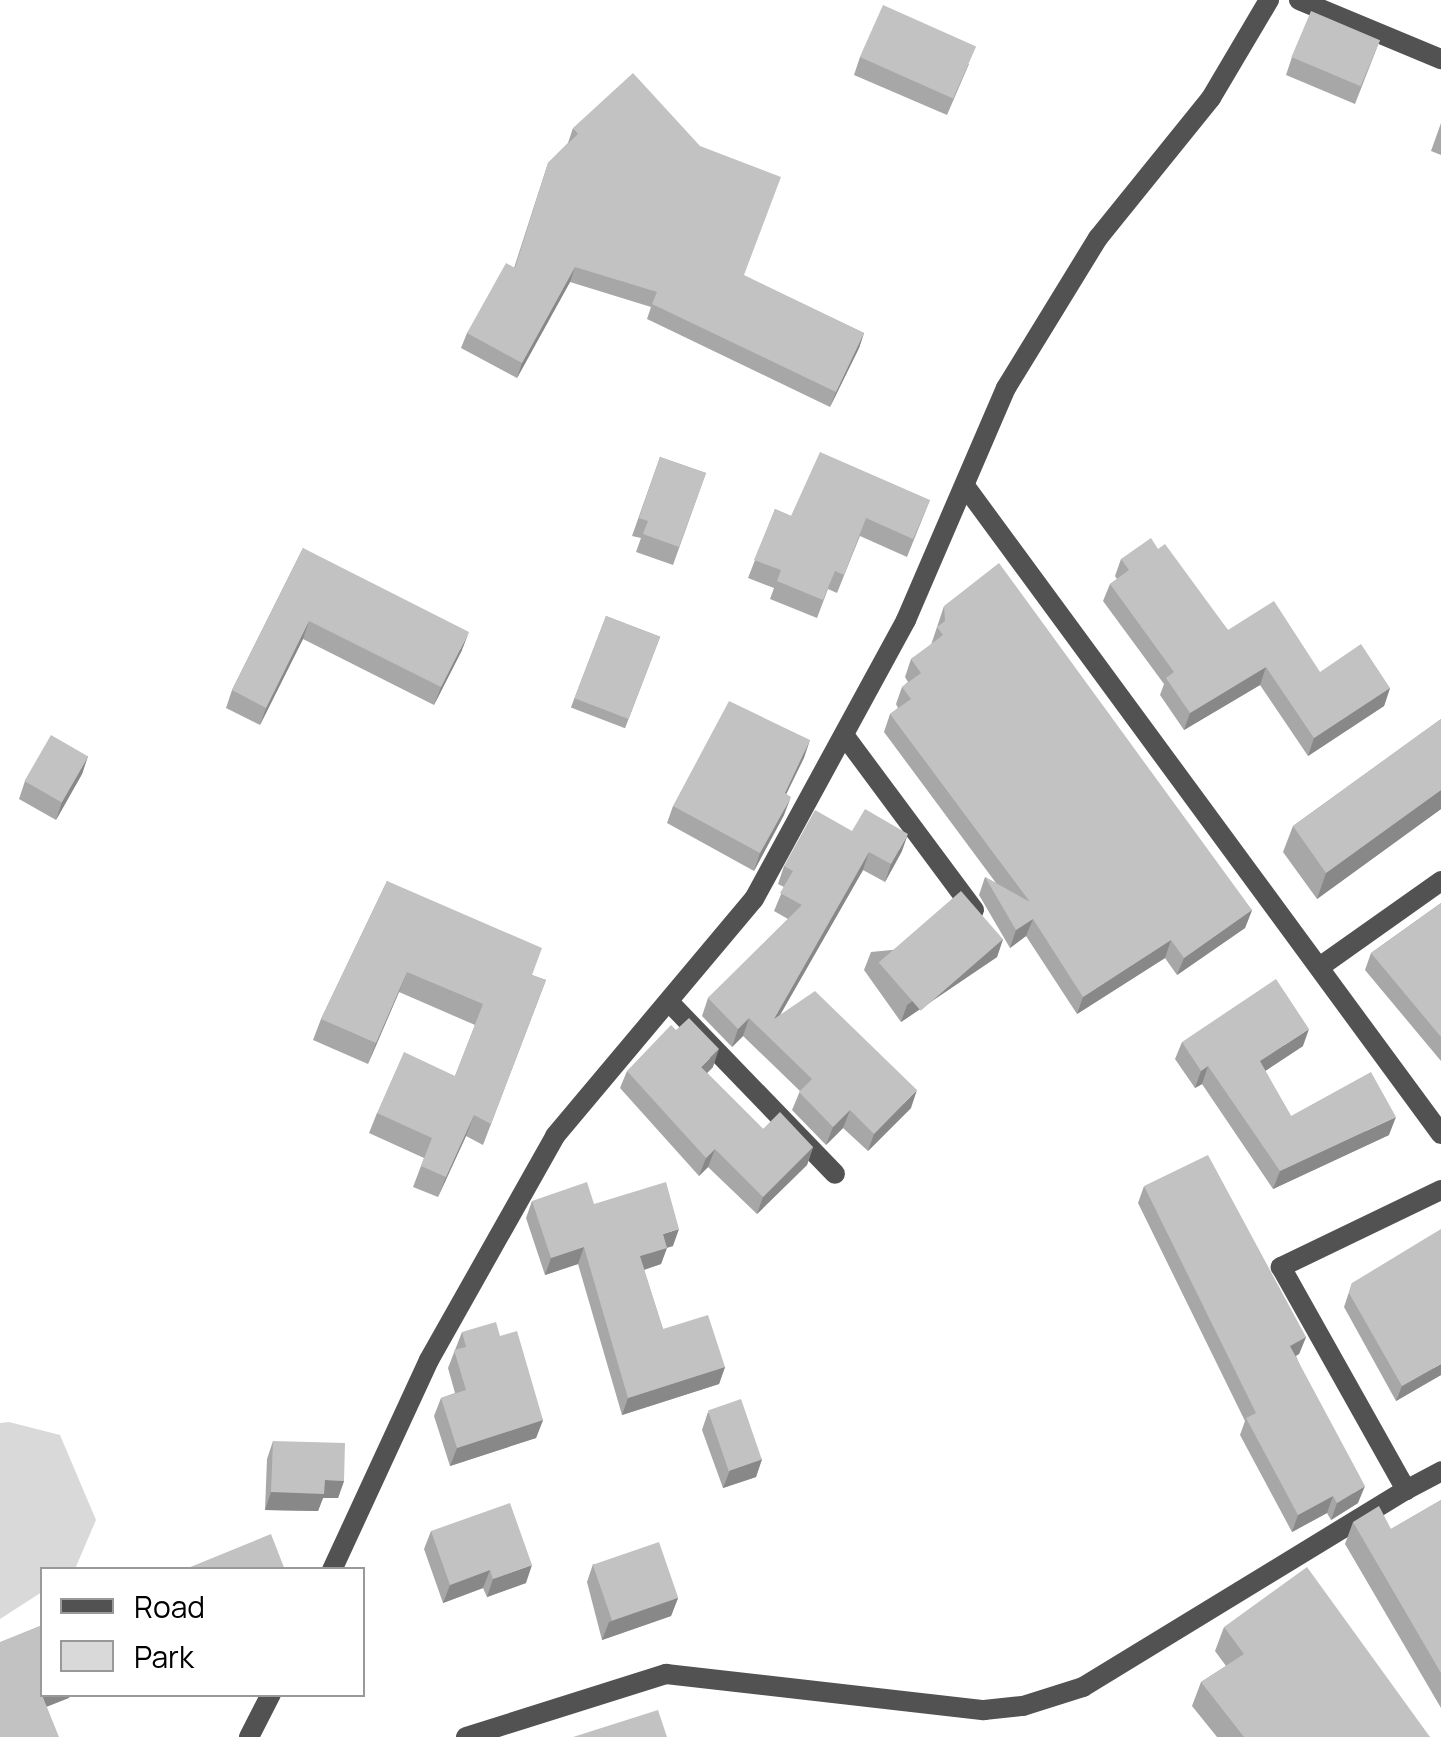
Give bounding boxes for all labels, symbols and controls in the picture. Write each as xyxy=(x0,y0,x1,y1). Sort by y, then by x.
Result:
legend xyxy=(40,1567,365,1697)
text: Road xyxy=(134,1586,205,1627)
text: Park xyxy=(134,1636,194,1677)

